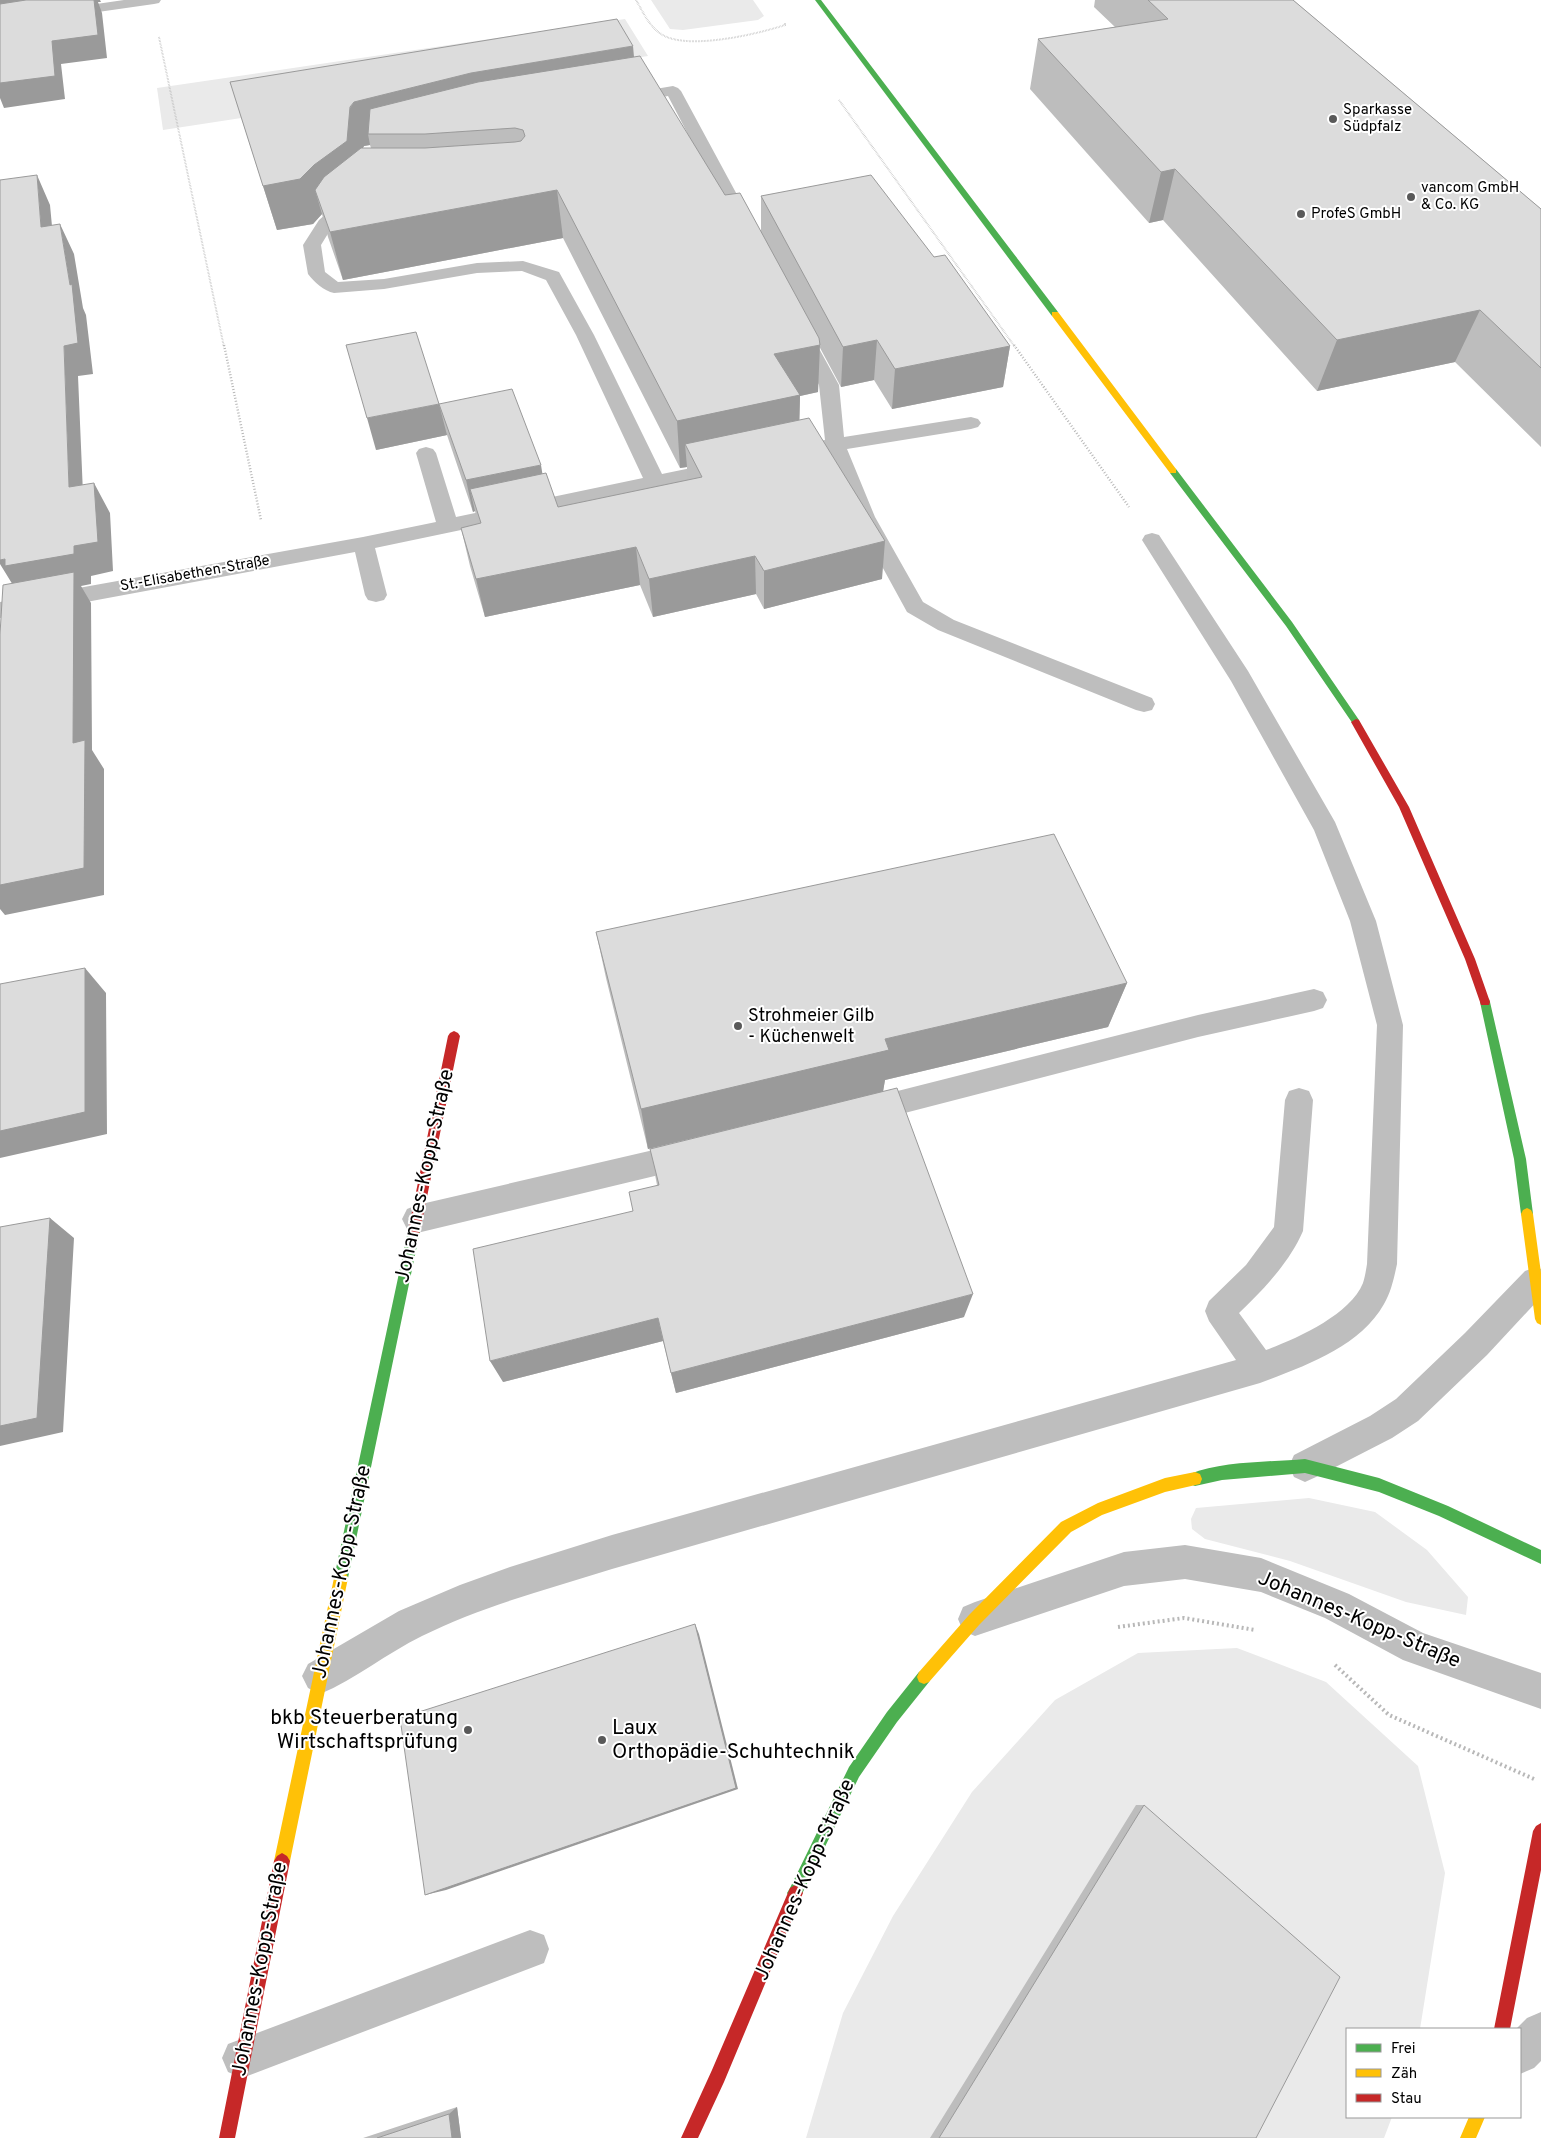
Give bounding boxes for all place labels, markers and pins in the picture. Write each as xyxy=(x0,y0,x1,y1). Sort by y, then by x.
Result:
place label: Sparkasse Südpfalz xyxy=(1343,101,1412,137)
marker: Sparkasse Südpfalz xyxy=(1327,113,1339,125)
place label: vancom GmbH & Co. KG xyxy=(1421,179,1519,215)
marker: vancom GmbH & Co. KG xyxy=(1405,191,1417,203)
place label: ProfeS GmbH xyxy=(1311,205,1401,224)
marker: ProfeS GmbH xyxy=(1295,208,1307,220)
place label: Strohmeier Gilb - Küchenwelt xyxy=(748,1005,874,1049)
marker: Strohmeier Gilb - Küchenwelt xyxy=(732,1020,744,1032)
place label: bkb Steuerberatung Wirtschaftsprüfung xyxy=(270,1705,458,1756)
place label: Laux Orthopädie-Schuhtechnik xyxy=(612,1715,855,1766)
marker: bkb Steuerberatung Wirtschaftsprüfung xyxy=(462,1724,474,1736)
marker: Laux Orthopädie-Schuhtechnik xyxy=(596,1734,608,1746)

